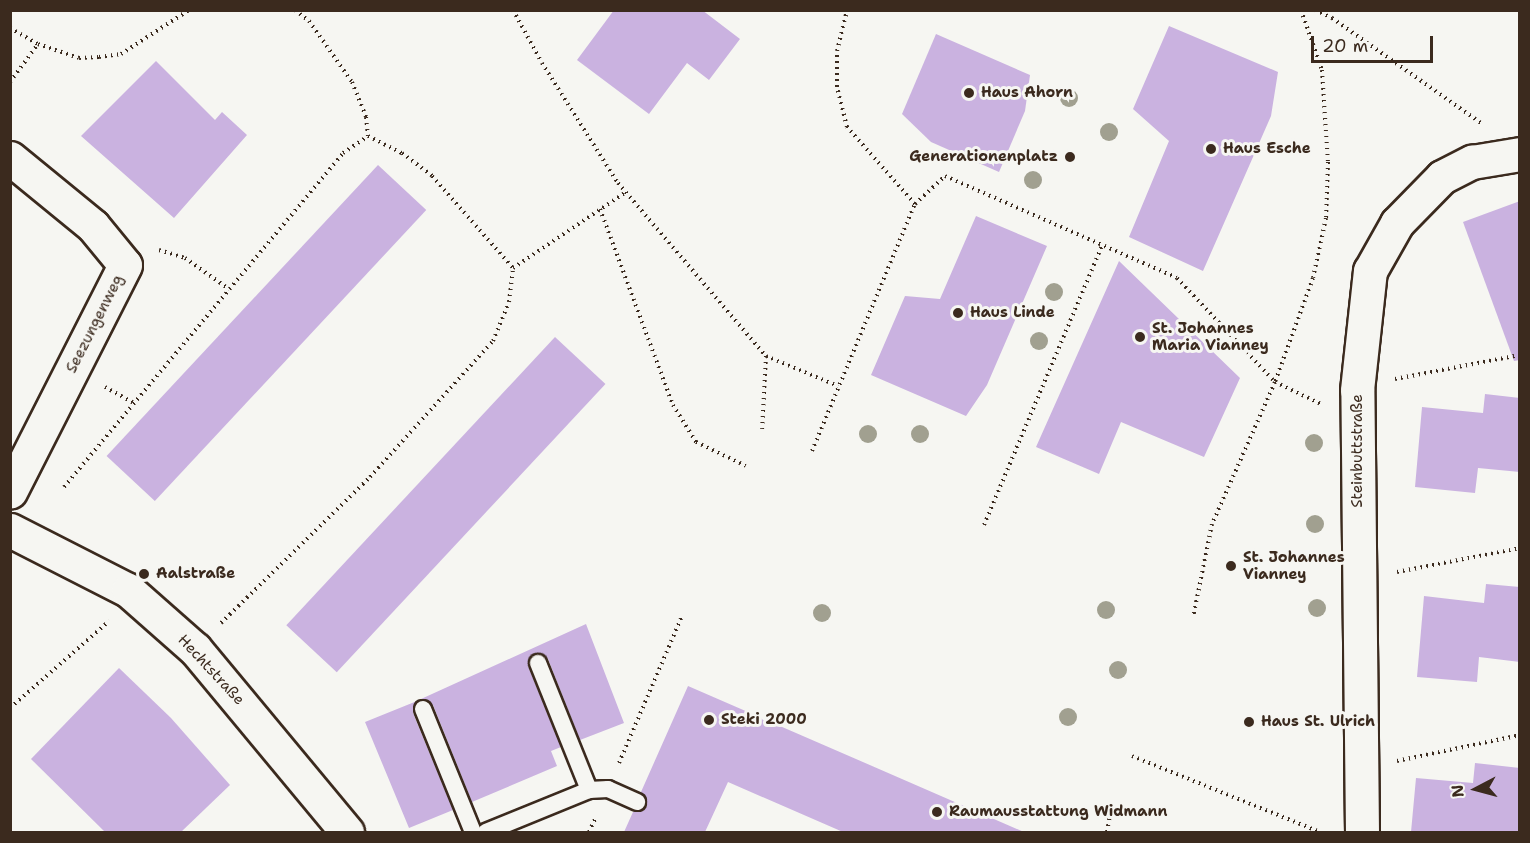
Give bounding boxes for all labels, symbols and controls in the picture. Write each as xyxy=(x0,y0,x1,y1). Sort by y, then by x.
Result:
scale bar xyxy=(1314,24,1436,62)
text: 20 m xyxy=(1322,34,1368,58)
place label: Haus Ahorn xyxy=(981,84,1073,102)
marker: Haus Ahorn xyxy=(962,86,976,100)
place label: Haus Esche xyxy=(1223,140,1311,158)
marker: Haus Esche xyxy=(1204,142,1218,156)
place label: Generationenplatz xyxy=(909,148,1058,166)
marker: Generationenplatz xyxy=(1063,150,1077,164)
street label: Seezungenweg xyxy=(63,272,127,376)
place label: Haus Linde xyxy=(970,304,1055,322)
marker: Haus Linde xyxy=(951,306,965,320)
place label: St. Johannes Maria Vianney xyxy=(1152,319,1269,354)
marker: St. Johannes Maria Vianney xyxy=(1133,330,1147,344)
street label: Steinbuttstraße xyxy=(1349,394,1367,508)
place label: St. Johannes Vianney xyxy=(1243,548,1345,583)
marker: St. Johannes Vianney xyxy=(1224,559,1238,573)
place label: Aalstraße xyxy=(156,565,235,583)
marker: Aalstraße xyxy=(137,567,151,581)
street label: Hechtstraße xyxy=(174,631,248,709)
place label: Steki 2000 xyxy=(721,711,807,729)
marker: Steki 2000 xyxy=(702,713,716,727)
place label: Haus St. Ulrich xyxy=(1261,713,1375,731)
marker: Haus St. Ulrich xyxy=(1242,715,1256,729)
north arrow xyxy=(1446,759,1506,819)
text: N xyxy=(1446,784,1469,798)
place label: Raumausstattung Widmann xyxy=(949,803,1167,821)
marker: Raumausstattung Widmann xyxy=(930,805,944,819)

